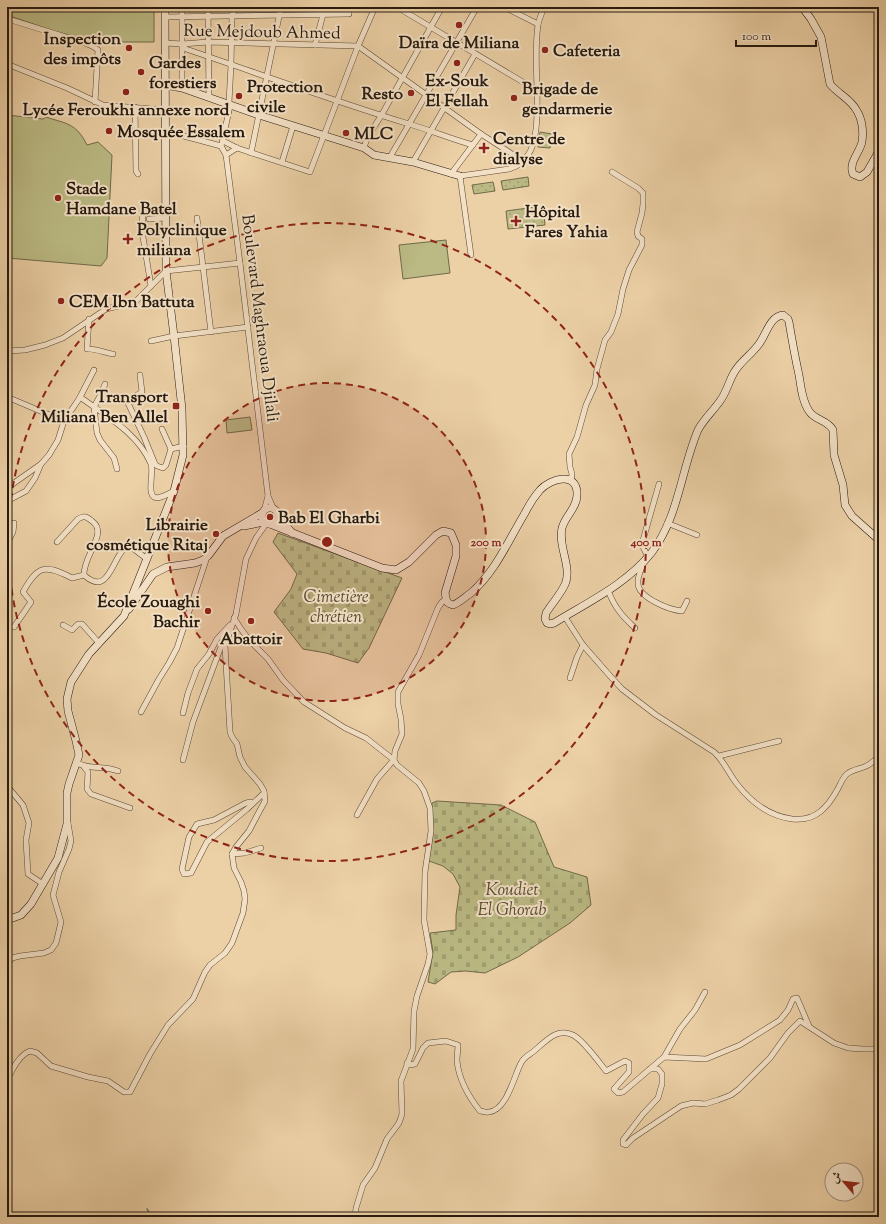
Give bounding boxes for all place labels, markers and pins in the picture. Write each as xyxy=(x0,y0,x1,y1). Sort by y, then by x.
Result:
marker: Daïra de Miliana xyxy=(454,20,464,30)
place label: Inspection des impôts xyxy=(43,28,122,72)
place label: Daïra de Miliana xyxy=(399,32,519,56)
place label: Cafeteria xyxy=(553,40,621,64)
marker: Inspection des impôts xyxy=(124,43,134,53)
marker: Cafeteria xyxy=(540,45,550,55)
place label: Gardes forestiers xyxy=(149,52,217,96)
marker: Ex-Souk El Fellah xyxy=(452,58,462,68)
marker: Gardes forestiers xyxy=(136,67,146,77)
place label: Ex-Souk El Fellah xyxy=(425,70,490,114)
place label: Protection civile xyxy=(247,76,324,120)
place label: Brigade de gendarmerie xyxy=(522,78,613,122)
place label: Resto xyxy=(362,83,403,107)
marker: Lycée Feroukhi annexe nord xyxy=(121,87,131,97)
marker: Resto xyxy=(406,88,416,98)
marker: Protection civile xyxy=(234,91,244,101)
marker: Brigade de gendarmerie xyxy=(509,93,519,103)
place label: Lycée Feroukhi annexe nord xyxy=(23,99,230,123)
place label: Mosquée Essalem xyxy=(117,121,246,145)
place label: MLC xyxy=(354,123,394,147)
marker: Mosquée Essalem xyxy=(104,126,114,136)
marker: MLC xyxy=(341,128,351,138)
place label: Centre de dialyse xyxy=(493,128,565,172)
marker: Centre de dialyse xyxy=(478,142,490,154)
place label: Stade Hamdane Batel xyxy=(66,178,177,222)
marker: Stade Hamdane Batel xyxy=(53,193,63,203)
place label: Hôpital Fares Yahia xyxy=(525,201,608,245)
marker: Hôpital Fares Yahia xyxy=(510,215,522,227)
place label: Polyclinique miliana xyxy=(137,219,227,263)
marker: Polyclinique miliana xyxy=(122,233,134,245)
place label: CEM Ibn Battuta xyxy=(69,291,195,315)
marker: CEM Ibn Battuta xyxy=(56,296,66,306)
place label: Transport Miliana Ben Allel xyxy=(41,386,168,430)
marker: Transport Miliana Ben Allel xyxy=(171,401,181,411)
place label: Bab El Gharbi xyxy=(278,507,380,531)
marker: Bab El Gharbi xyxy=(265,512,275,522)
place label: Librairie cosmétique Ritaj xyxy=(86,514,208,558)
marker: Librairie cosmétique Ritaj xyxy=(211,529,221,539)
centre of rings xyxy=(320,535,334,549)
place label: École Zouaghi Bachir xyxy=(97,591,201,635)
marker: École Zouaghi Bachir xyxy=(203,606,213,616)
marker: Abattoir xyxy=(246,616,256,626)
place label: Abattoir xyxy=(220,628,283,652)

